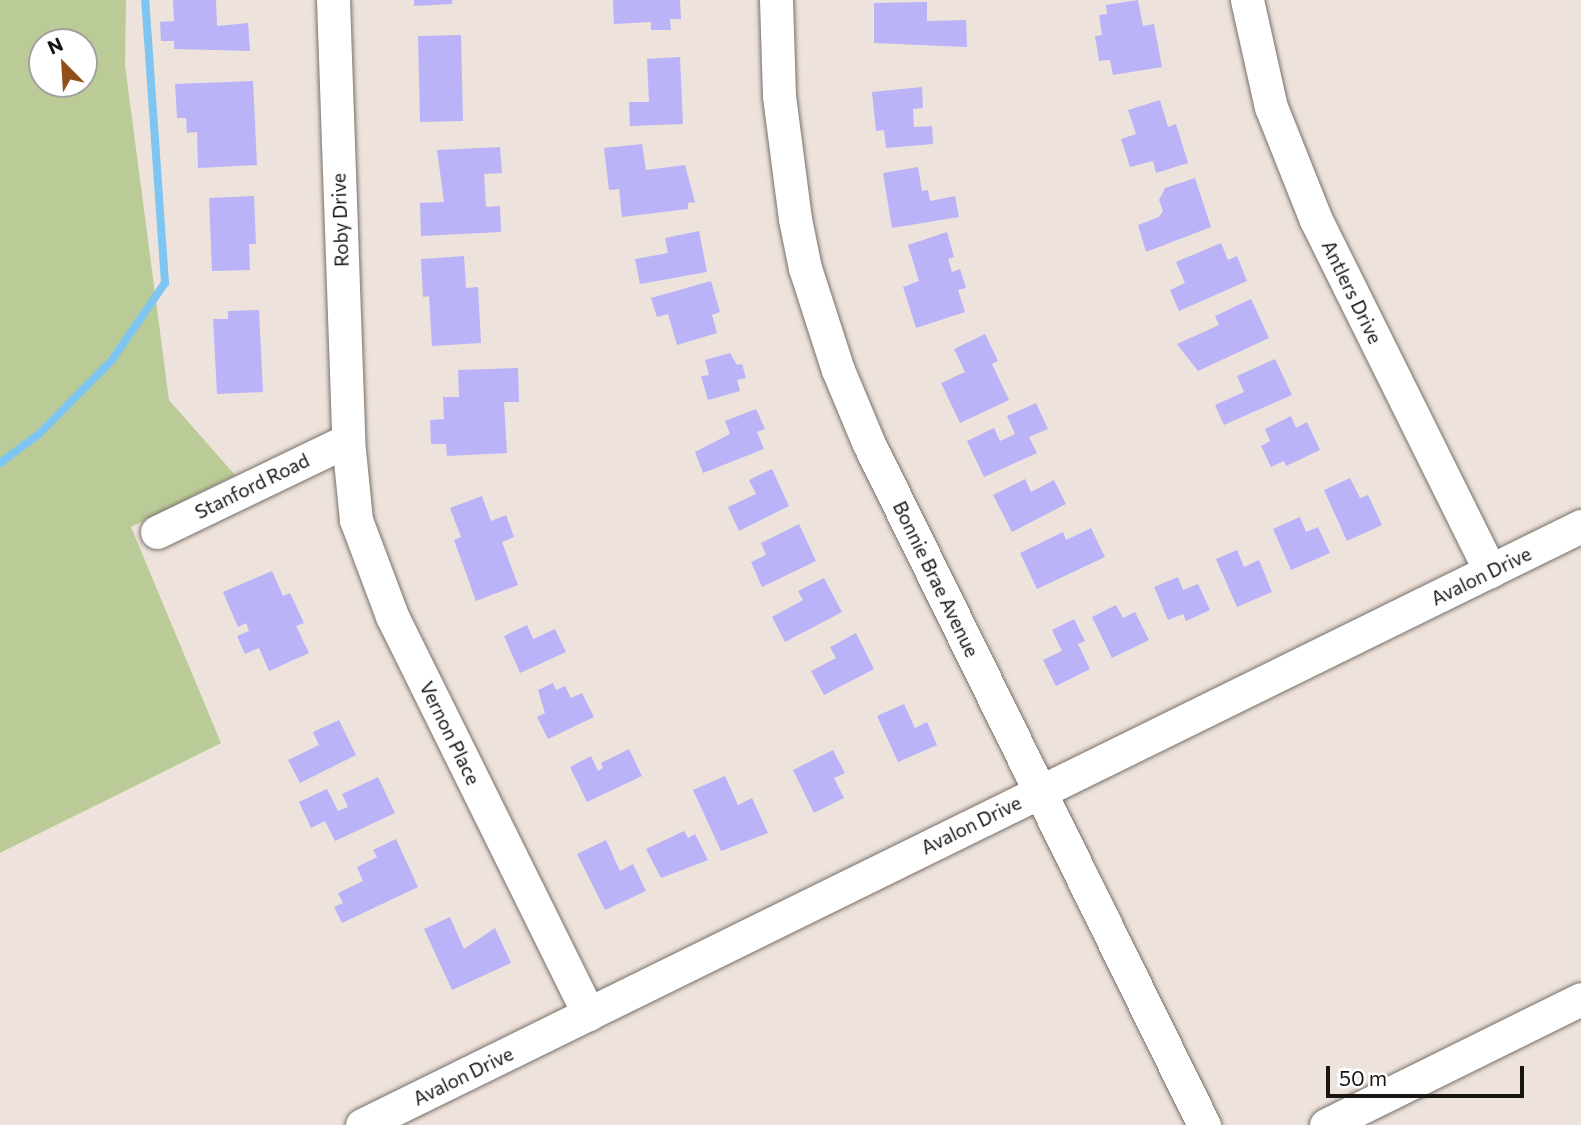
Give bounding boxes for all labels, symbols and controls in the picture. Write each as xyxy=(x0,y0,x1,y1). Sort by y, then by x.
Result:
north arrow xyxy=(28,28,98,98)
text: N xyxy=(44,32,66,59)
street label: Roby Drive xyxy=(327,173,353,267)
street label: Antlers Drive xyxy=(1317,237,1387,347)
street label: Stanford Road xyxy=(191,449,313,523)
street label: Bonnie Brae Avenue xyxy=(888,497,984,661)
street label: Avalon Drive xyxy=(1427,542,1535,610)
street label: Vernon Place xyxy=(415,678,485,788)
street label: Avalon Drive xyxy=(917,791,1025,859)
street label: Avalon Drive xyxy=(409,1042,517,1110)
scale bar xyxy=(1329,1052,1527,1096)
text: 50 m xyxy=(1339,1065,1387,1090)

